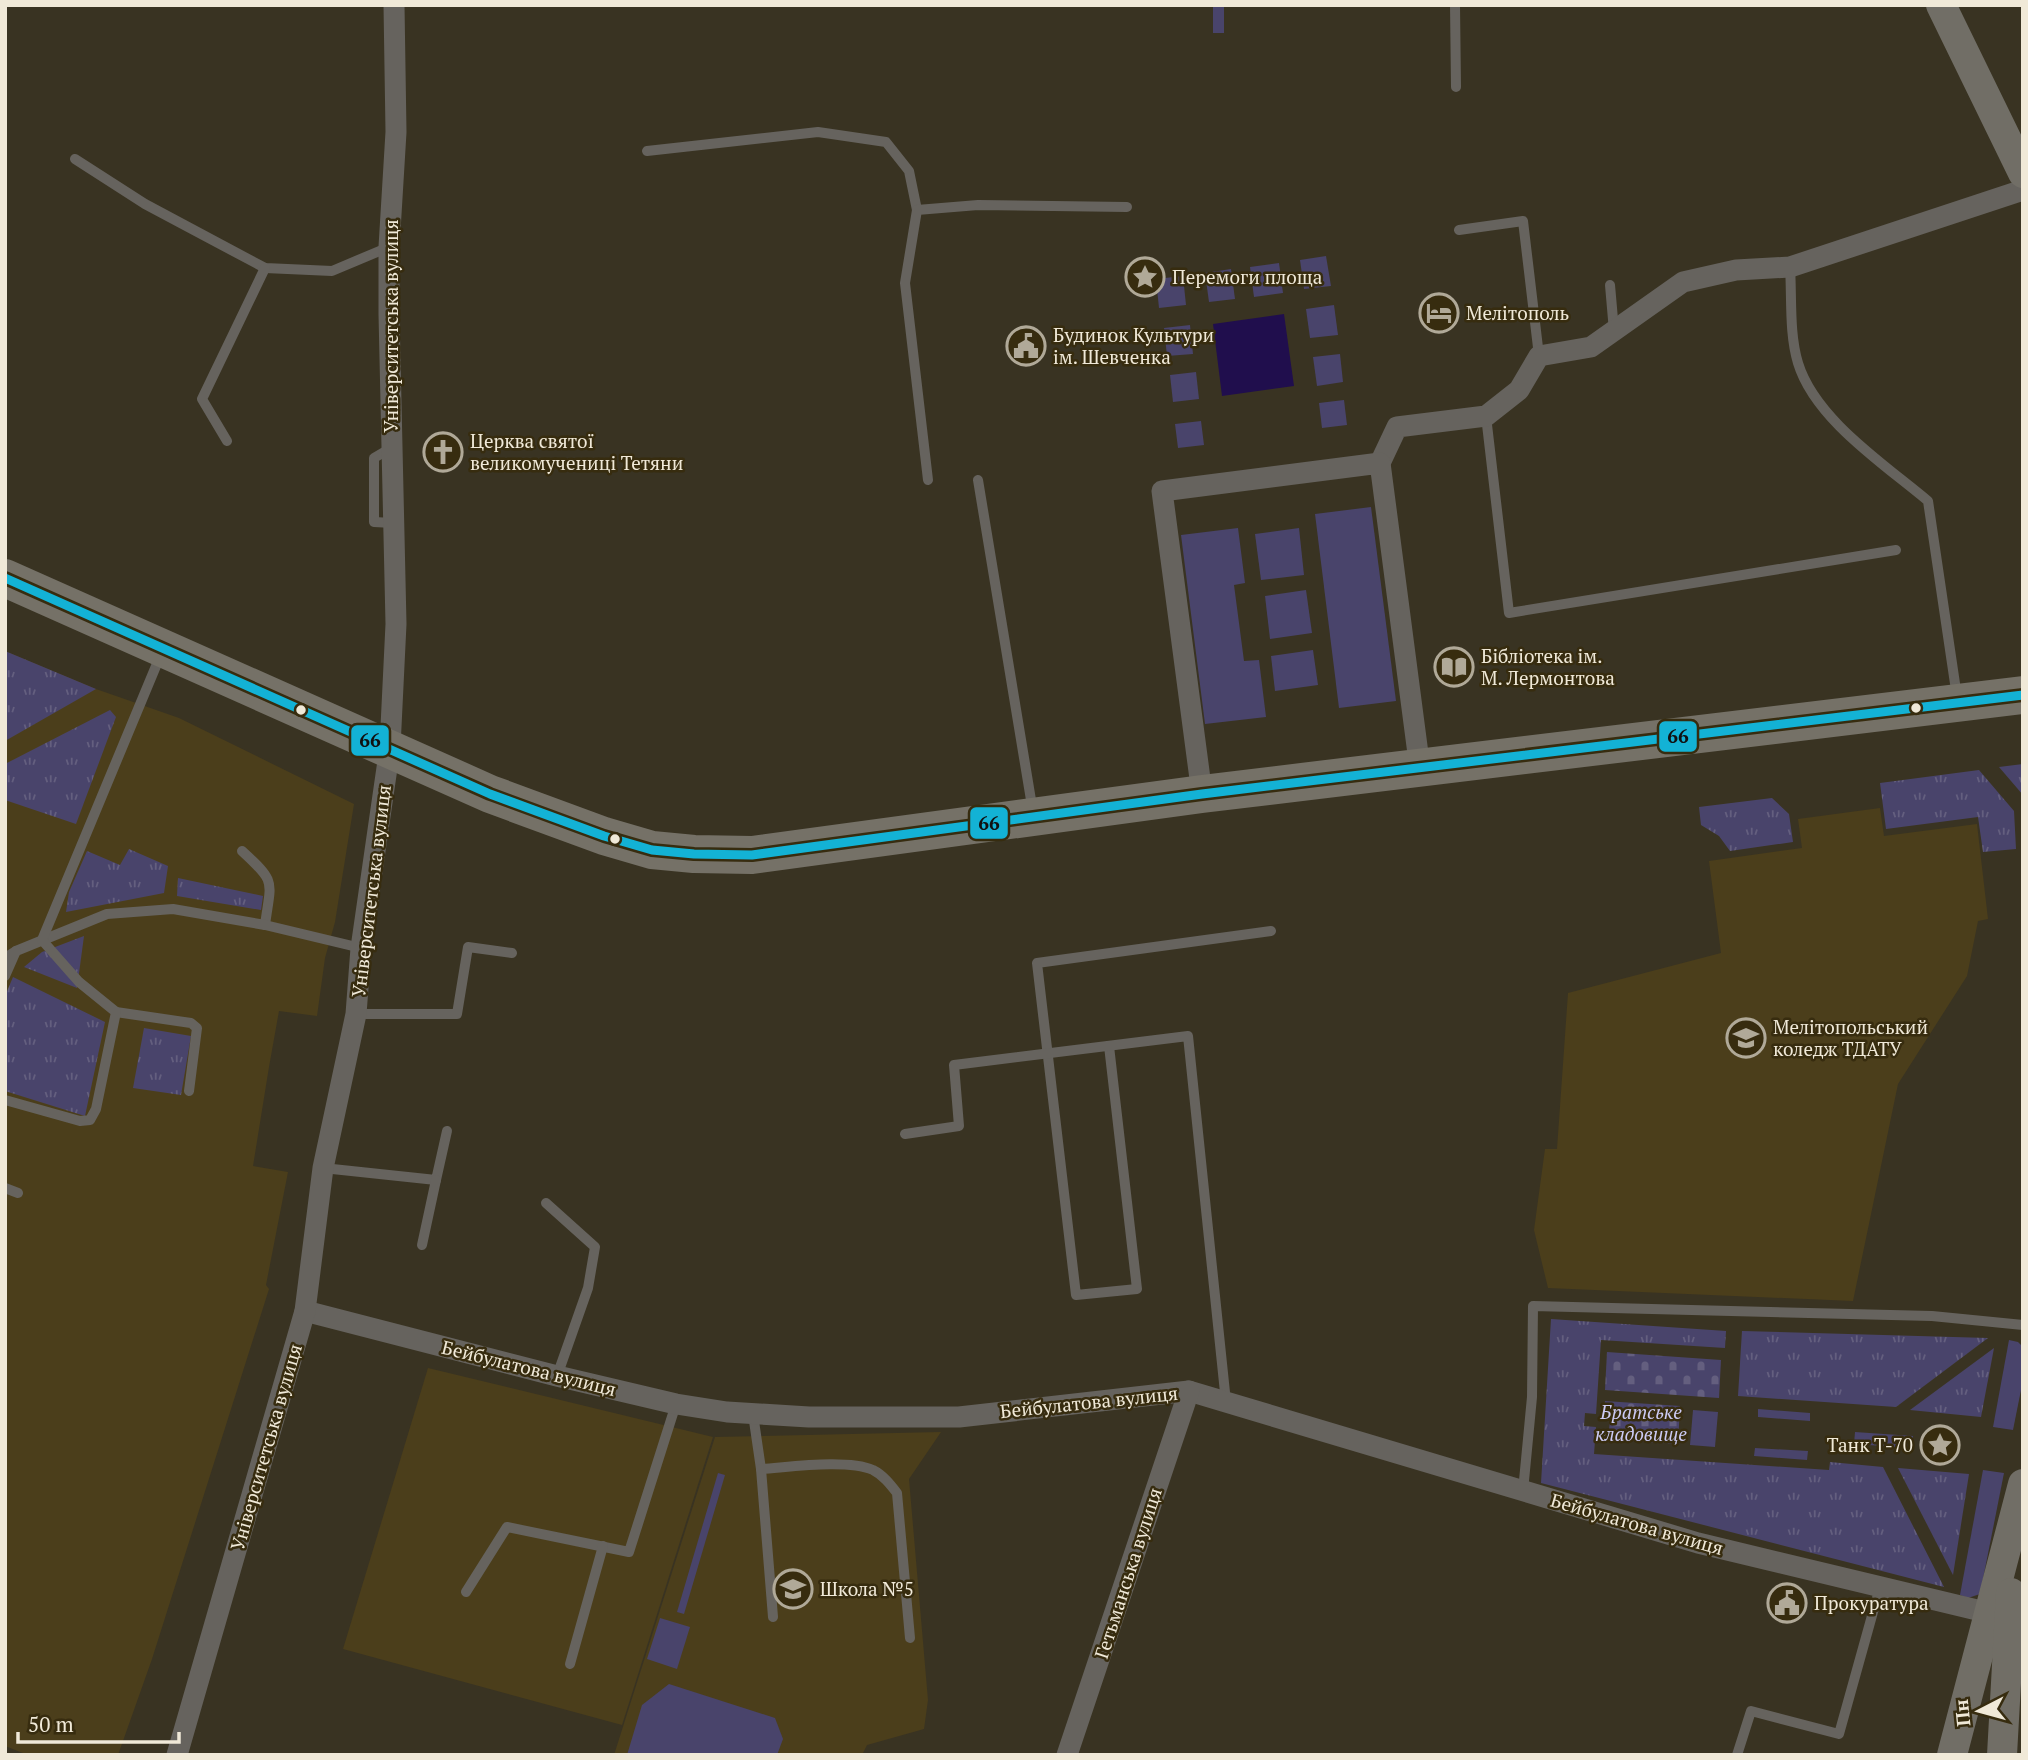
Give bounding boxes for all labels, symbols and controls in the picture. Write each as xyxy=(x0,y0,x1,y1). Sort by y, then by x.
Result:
street label: Університетська вулиця xyxy=(378,219,403,433)
place icon: Перемоги площа xyxy=(1124,256,1166,298)
place label: Перемоги площа xyxy=(1172,264,1323,289)
hotel icon: Мелітополь xyxy=(1418,292,1460,334)
place label: Мелітополь xyxy=(1466,300,1569,325)
place label: Будинок Культури ім. Шевченка xyxy=(1053,322,1214,369)
public building icon: Будинок Культури ім. Шевченка xyxy=(1005,325,1047,367)
place label: Церква святої великомучениці Тетяни xyxy=(470,428,683,475)
church icon: Церква святої великомучениці Тетяни xyxy=(422,431,464,473)
place label: Бібліотека ім. М. Лермонтова xyxy=(1481,643,1615,690)
library icon: Бібліотека ім. М. Лермонтова xyxy=(1433,646,1475,688)
unlabelled marker xyxy=(1909,701,1923,715)
unlabelled marker xyxy=(294,703,308,717)
line badge: 66 xyxy=(1658,720,1698,753)
text: 66 xyxy=(1667,723,1689,748)
line badge: 66 xyxy=(350,724,390,757)
text: 66 xyxy=(359,727,381,752)
street label: Університетська вулиця xyxy=(345,783,396,999)
line badge: 66 xyxy=(969,806,1009,840)
text: 66 xyxy=(978,810,1000,835)
unlabelled marker xyxy=(608,832,622,846)
place label: Мелітопольський коледж ТДАТУ xyxy=(1773,1014,1928,1061)
school or university icon: Мелітопольський коледж ТДАТУ xyxy=(1725,1017,1767,1059)
street label: Бейбулатова вулиця xyxy=(439,1334,619,1401)
street label: Університетська вулиця xyxy=(224,1341,307,1553)
street label: Бейбулатова вулиця xyxy=(999,1380,1179,1423)
park label: Братське кладовище xyxy=(1595,1399,1687,1446)
place icon: Танк Т-70 xyxy=(1919,1424,1961,1466)
place label: Танк Т-70 xyxy=(1827,1432,1913,1457)
street label: Гетьманська вулиця xyxy=(1088,1484,1167,1662)
street label: Бейбулатова вулиця xyxy=(1548,1487,1726,1560)
school or university icon: Школа №5 xyxy=(772,1568,814,1610)
place label: Школа №5 xyxy=(820,1576,914,1601)
public building icon: Прокуратура xyxy=(1766,1582,1808,1624)
place label: Прокуратура xyxy=(1814,1590,1929,1615)
north arrow xyxy=(1944,1676,2014,1746)
text: Пн xyxy=(1948,1698,1975,1728)
scale bar xyxy=(18,1700,178,1744)
text: 50 m xyxy=(28,1710,74,1738)

